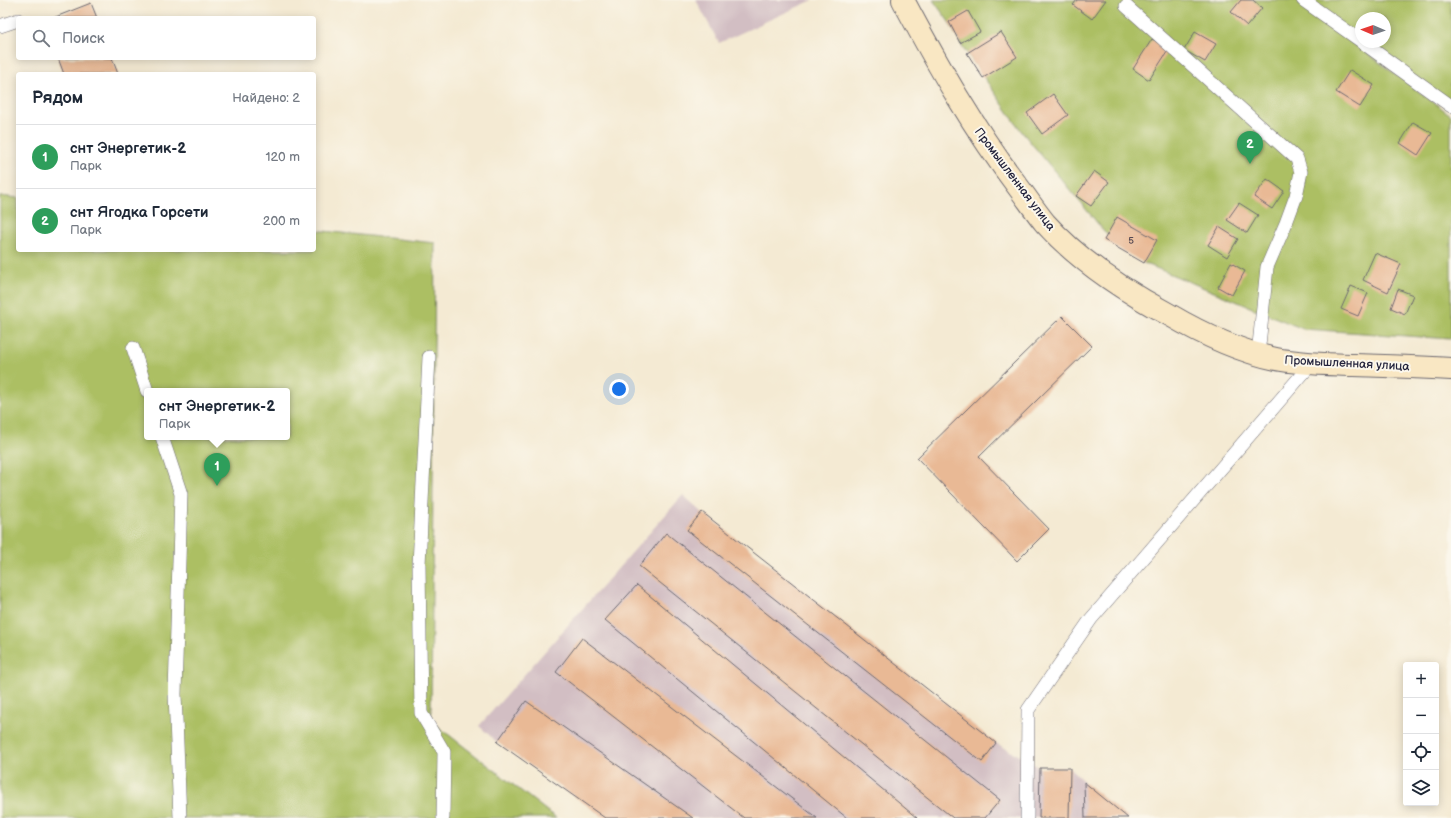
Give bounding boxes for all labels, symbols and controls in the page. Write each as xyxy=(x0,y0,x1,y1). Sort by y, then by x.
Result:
north arrow xyxy=(1355,12,1391,48)
search box xyxy=(16,16,316,60)
icon: search xyxy=(30,27,52,49)
text: Поиск xyxy=(62,29,105,48)
text: Рядом xyxy=(32,88,83,108)
text: Найдено: 2 xyxy=(232,90,300,106)
street label: Промышленная улица xyxy=(971,125,1058,234)
pin: 2 xyxy=(1237,131,1263,164)
text: снт Энергетик-2 xyxy=(70,139,186,158)
text: 1 xyxy=(42,149,48,165)
text: 120 m xyxy=(265,149,300,165)
text: Парк xyxy=(70,158,102,174)
text: снт Ягодка Горсети xyxy=(70,203,208,222)
text: 2 xyxy=(41,213,49,229)
text: 200 m xyxy=(263,213,300,229)
text: Парк xyxy=(70,222,102,238)
house number: 5 xyxy=(1128,235,1134,247)
street label: Промышленная улица xyxy=(1284,353,1410,374)
your location xyxy=(609,379,629,399)
popup xyxy=(144,388,290,440)
text: снт Энергетик-2 xyxy=(159,397,275,416)
text: Парк xyxy=(159,416,190,432)
pin: 1 xyxy=(204,453,230,486)
map controls xyxy=(1403,662,1439,806)
button: + xyxy=(1403,662,1439,698)
button: − xyxy=(1403,698,1439,734)
button: locate xyxy=(1403,734,1439,770)
button: layers xyxy=(1403,770,1439,806)

